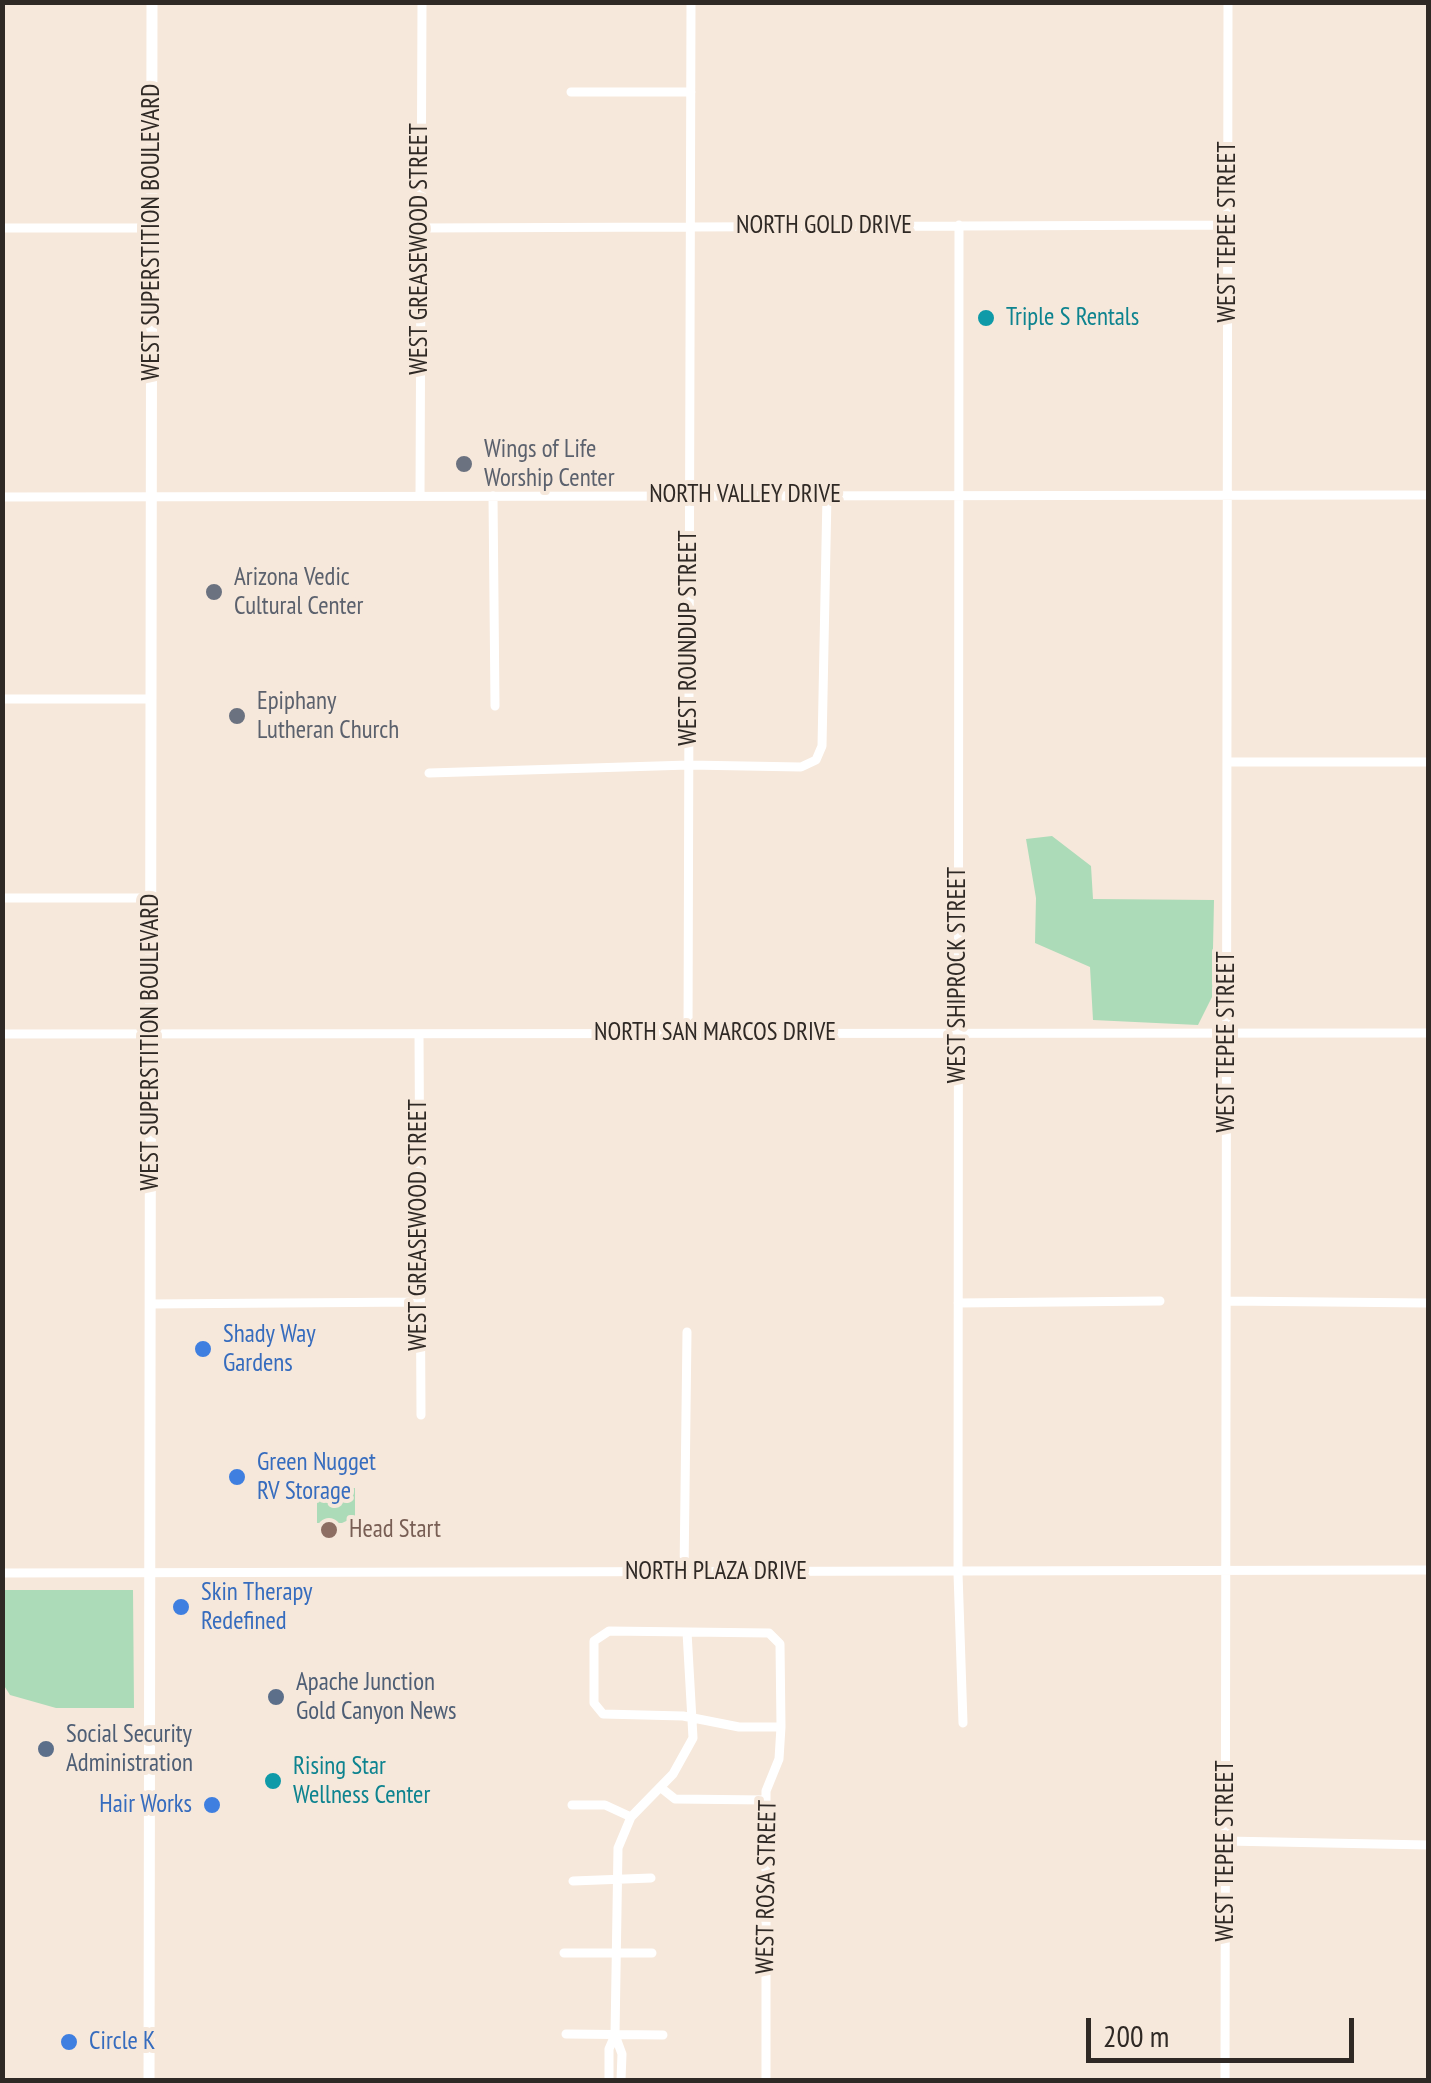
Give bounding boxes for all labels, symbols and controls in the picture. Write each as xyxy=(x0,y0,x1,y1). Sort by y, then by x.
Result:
street label: WEST SUPERSTITION BOULEVARD xyxy=(137,84,167,380)
street label: WEST GREASEWOOD STREET xyxy=(405,123,435,375)
street label: WEST TEPEE STREET xyxy=(1213,141,1243,323)
street label: NORTH GOLD DRIVE xyxy=(736,211,912,241)
place label: Triple S Rentals xyxy=(1006,303,1139,333)
marker: Triple S Rentals xyxy=(975,307,997,329)
place label: Wings of Life Worship Center xyxy=(484,435,614,494)
marker: Wings of Life Worship Center xyxy=(453,453,475,475)
street label: NORTH VALLEY DRIVE xyxy=(649,480,841,510)
street label: WEST ROUNDUP STREET xyxy=(674,530,704,746)
place label: Arizona Vedic Cultural Center xyxy=(234,563,363,622)
marker: Arizona Vedic Cultural Center xyxy=(203,581,225,603)
place label: Epiphany Lutheran Church xyxy=(257,687,399,746)
marker: Epiphany Lutheran Church xyxy=(226,705,248,727)
street label: WEST SHIPROCK STREET xyxy=(943,867,973,1083)
street label: WEST SUPERSTITION BOULEVARD xyxy=(136,894,166,1190)
street label: WEST TEPEE STREET xyxy=(1212,951,1242,1133)
street label: NORTH SAN MARCOS DRIVE xyxy=(594,1018,836,1048)
street label: WEST GREASEWOOD STREET xyxy=(404,1099,434,1351)
place label: Shady Way Gardens xyxy=(223,1320,316,1379)
marker: Shady Way Gardens xyxy=(192,1338,214,1360)
place label: Green Nugget RV Storage xyxy=(257,1448,376,1507)
marker: Green Nugget RV Storage xyxy=(226,1466,248,1488)
place label: Head Start xyxy=(349,1515,441,1545)
marker: Head Start xyxy=(318,1519,340,1541)
street label: NORTH PLAZA DRIVE xyxy=(625,1557,807,1587)
place label: Skin Therapy Redefined xyxy=(201,1578,312,1637)
marker: Skin Therapy Redefined xyxy=(170,1596,192,1618)
place label: Apache Junction Gold Canyon News xyxy=(296,1668,456,1727)
marker: Apache Junction Gold Canyon News xyxy=(265,1686,287,1708)
place label: Social Security Administration xyxy=(66,1720,193,1779)
marker: Social Security Administration xyxy=(35,1738,57,1760)
place label: Rising Star Wellness Center xyxy=(293,1752,430,1811)
street label: WEST TEPEE STREET xyxy=(1211,1760,1241,1942)
marker: Rising Star Wellness Center xyxy=(262,1770,284,1792)
place label: Hair Works xyxy=(99,1790,192,1820)
marker: Hair Works xyxy=(201,1794,223,1816)
street label: WEST ROSA STREET xyxy=(750,1800,784,1974)
scale bar xyxy=(1091,1998,1358,2060)
text: 200 m xyxy=(1103,2016,1169,2055)
place label: Circle K xyxy=(89,2027,155,2057)
marker: Circle K xyxy=(58,2031,80,2053)

